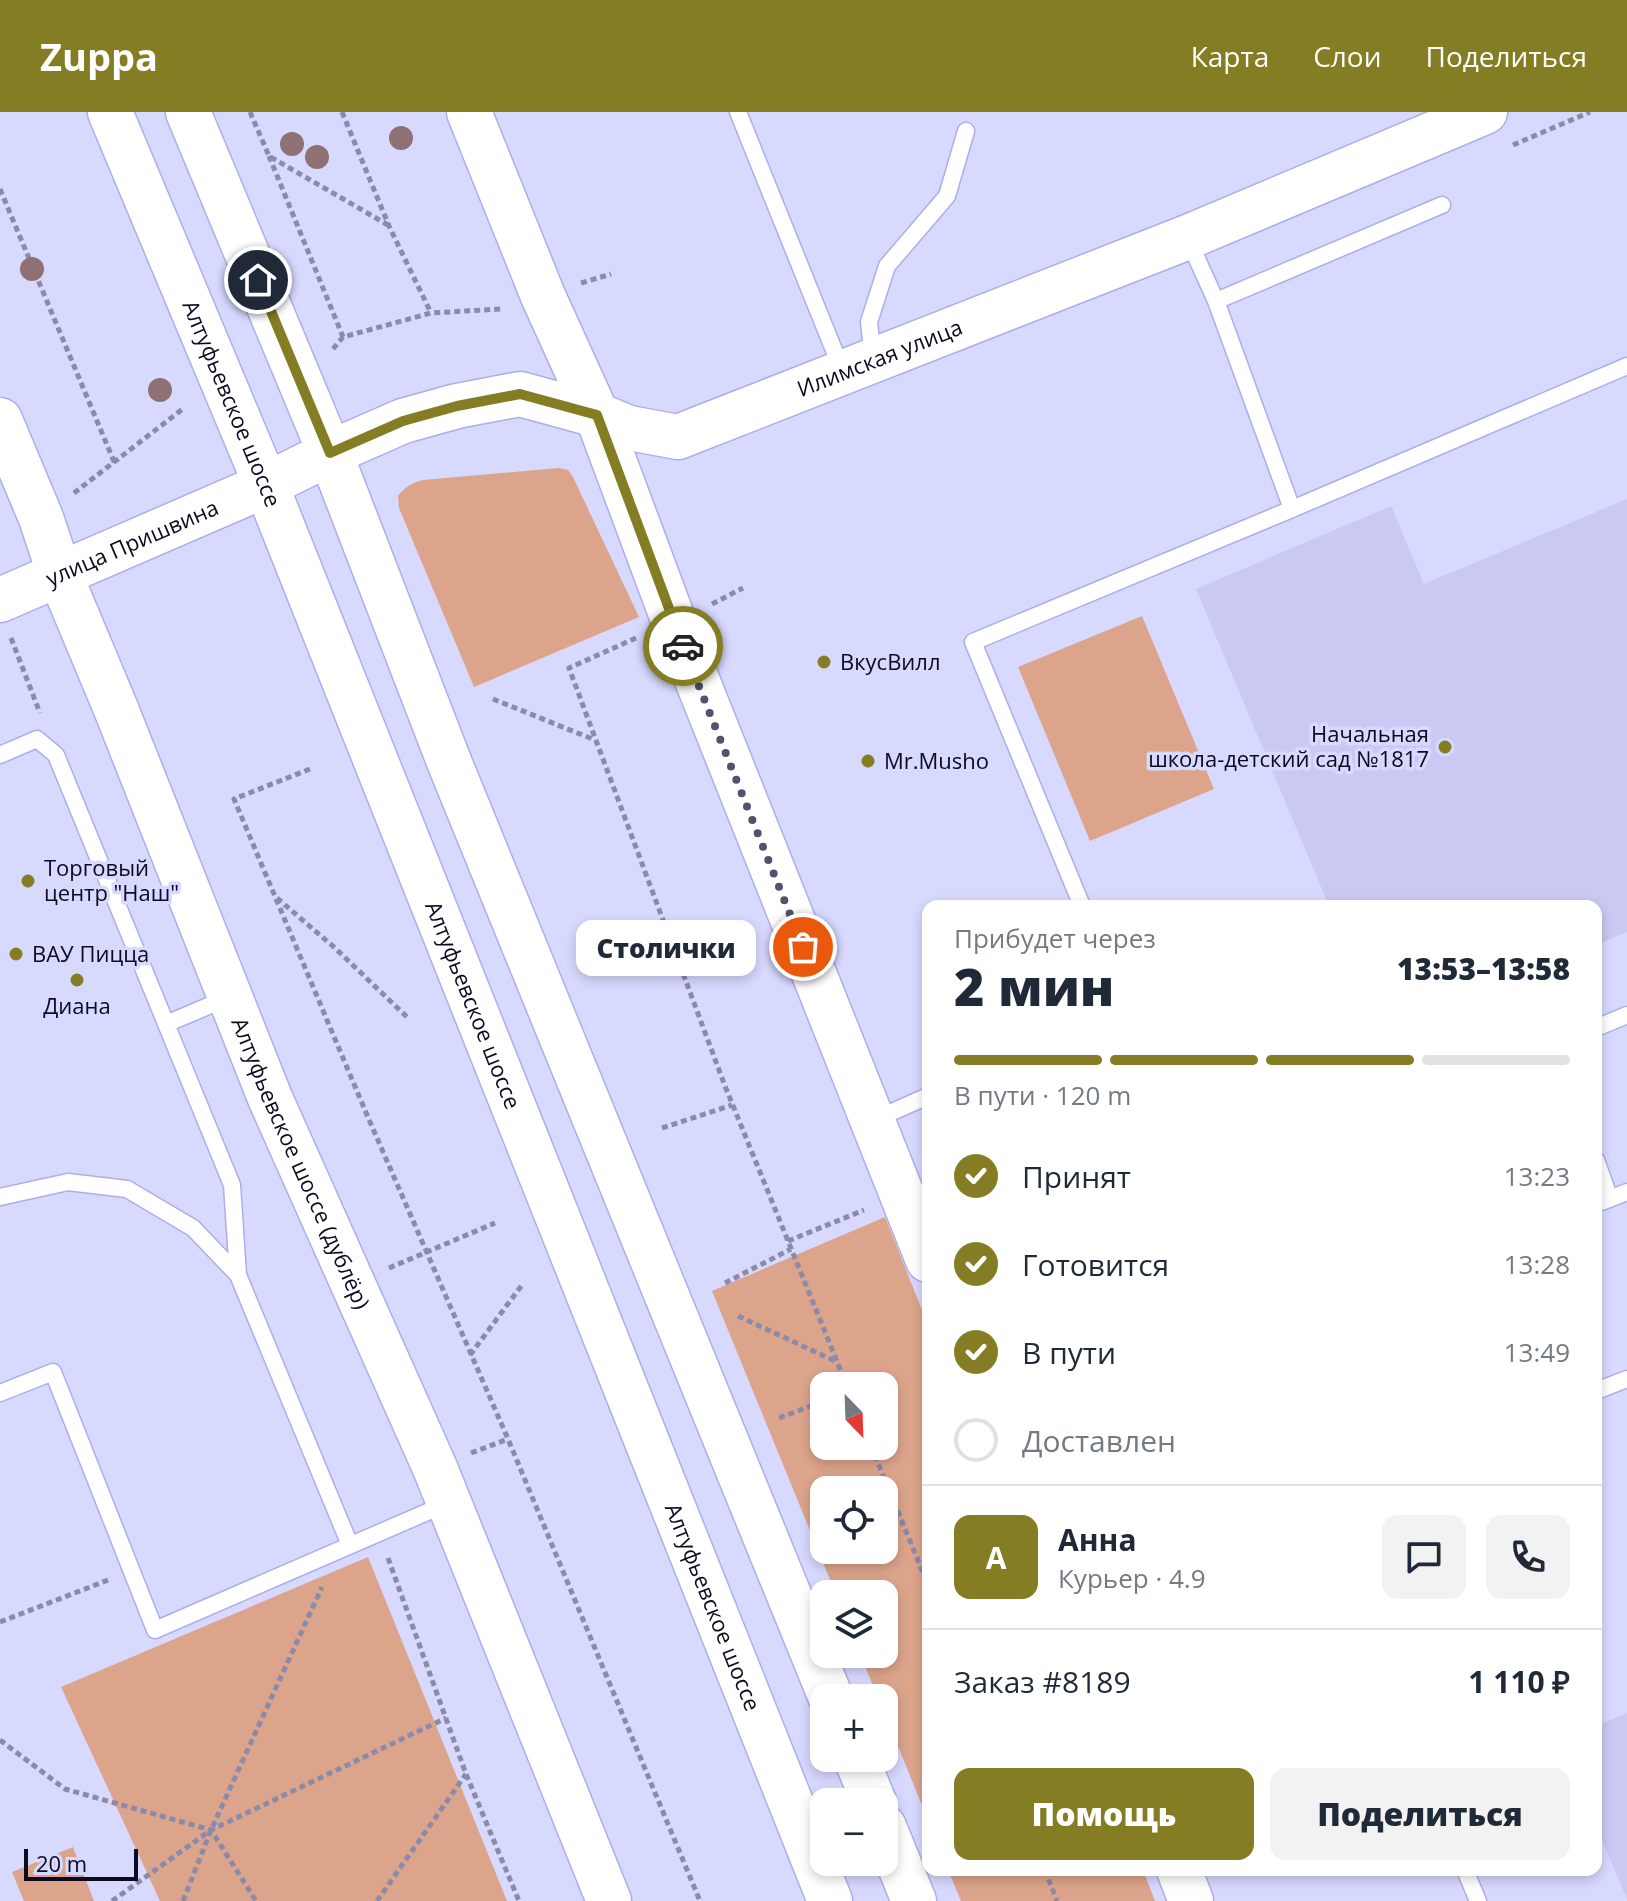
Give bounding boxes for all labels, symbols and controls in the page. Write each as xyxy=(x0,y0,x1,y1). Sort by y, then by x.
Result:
text: Zuppa xyxy=(40,30,158,82)
text: Карта xyxy=(1191,37,1269,75)
text: Слои xyxy=(1313,37,1382,75)
text: Поделиться xyxy=(1426,37,1587,75)
pin xyxy=(224,246,292,314)
icon: home xyxy=(236,258,280,302)
street label: Алтуфьевское шоссе xyxy=(176,295,289,511)
street label: Илимская улица xyxy=(792,311,966,403)
street label: улица Пришвина xyxy=(41,491,223,592)
courier xyxy=(643,606,723,686)
icon: car xyxy=(661,624,705,668)
place label: ВкусВилл xyxy=(840,646,941,676)
marker: ВкусВилл xyxy=(815,653,833,671)
place label: Начальная школа-детский сад №1817 xyxy=(1148,718,1429,773)
marker: Начальная школа-детский сад №1817 xyxy=(1436,738,1454,756)
place label: Mr.Musho xyxy=(884,745,989,775)
marker: Mr.Musho xyxy=(859,752,877,770)
place label: Торговый центр "Наш" xyxy=(44,852,179,907)
marker: Торговый центр "Наш" xyxy=(19,872,37,890)
street label: Алтуфьевское шоссе xyxy=(419,896,529,1113)
pin xyxy=(769,913,837,981)
callout: Столички xyxy=(575,919,755,975)
text: Прибудет через xyxy=(954,920,1156,956)
icon: bag xyxy=(781,925,825,969)
text: Столички xyxy=(596,930,736,966)
place label: ВАУ Пицца xyxy=(32,938,149,968)
marker: ВАУ Пицца xyxy=(7,945,25,963)
text: 13:53–13:58 xyxy=(1397,948,1570,989)
text: 2 мин xyxy=(954,950,1114,1021)
marker: Диана xyxy=(68,971,86,989)
place label: Диана xyxy=(43,990,111,1020)
street label: Алтуфьевское шоссе (дублёр) xyxy=(226,1013,378,1313)
text: В пути · 120 m xyxy=(954,1077,1131,1113)
icon: check xyxy=(954,1154,998,1198)
text: Принят xyxy=(1022,1156,1131,1197)
text: 13:23 xyxy=(1504,1158,1570,1194)
icon: check xyxy=(954,1242,998,1286)
text: Готовится xyxy=(1022,1244,1169,1285)
text: 13:28 xyxy=(1504,1246,1570,1282)
icon: check xyxy=(954,1330,998,1374)
text: В пути xyxy=(1022,1332,1116,1373)
text: 13:49 xyxy=(1504,1334,1570,1370)
north arrow xyxy=(810,1372,898,1460)
map controls xyxy=(810,1372,898,1876)
text: Доставлен xyxy=(1022,1420,1176,1461)
button: locate xyxy=(810,1476,898,1564)
street label: Алтуфьевское шоссе xyxy=(659,1498,769,1715)
button: chat xyxy=(1382,1515,1466,1599)
button: phone xyxy=(1486,1515,1570,1599)
text: Анна xyxy=(1058,1519,1137,1560)
text: А xyxy=(986,1537,1006,1578)
text: Курьер · 4.9 xyxy=(1058,1560,1206,1596)
button: layers xyxy=(810,1580,898,1668)
text: Заказ #8189 xyxy=(954,1661,1131,1702)
text: 1 110 ₽ xyxy=(1468,1661,1570,1702)
button: + xyxy=(810,1684,898,1772)
button: Помощь xyxy=(954,1768,1254,1860)
button: Поделиться xyxy=(1270,1768,1570,1860)
button: − xyxy=(810,1788,898,1876)
scale bar xyxy=(24,1845,138,1881)
text: 20 m xyxy=(36,1848,87,1878)

